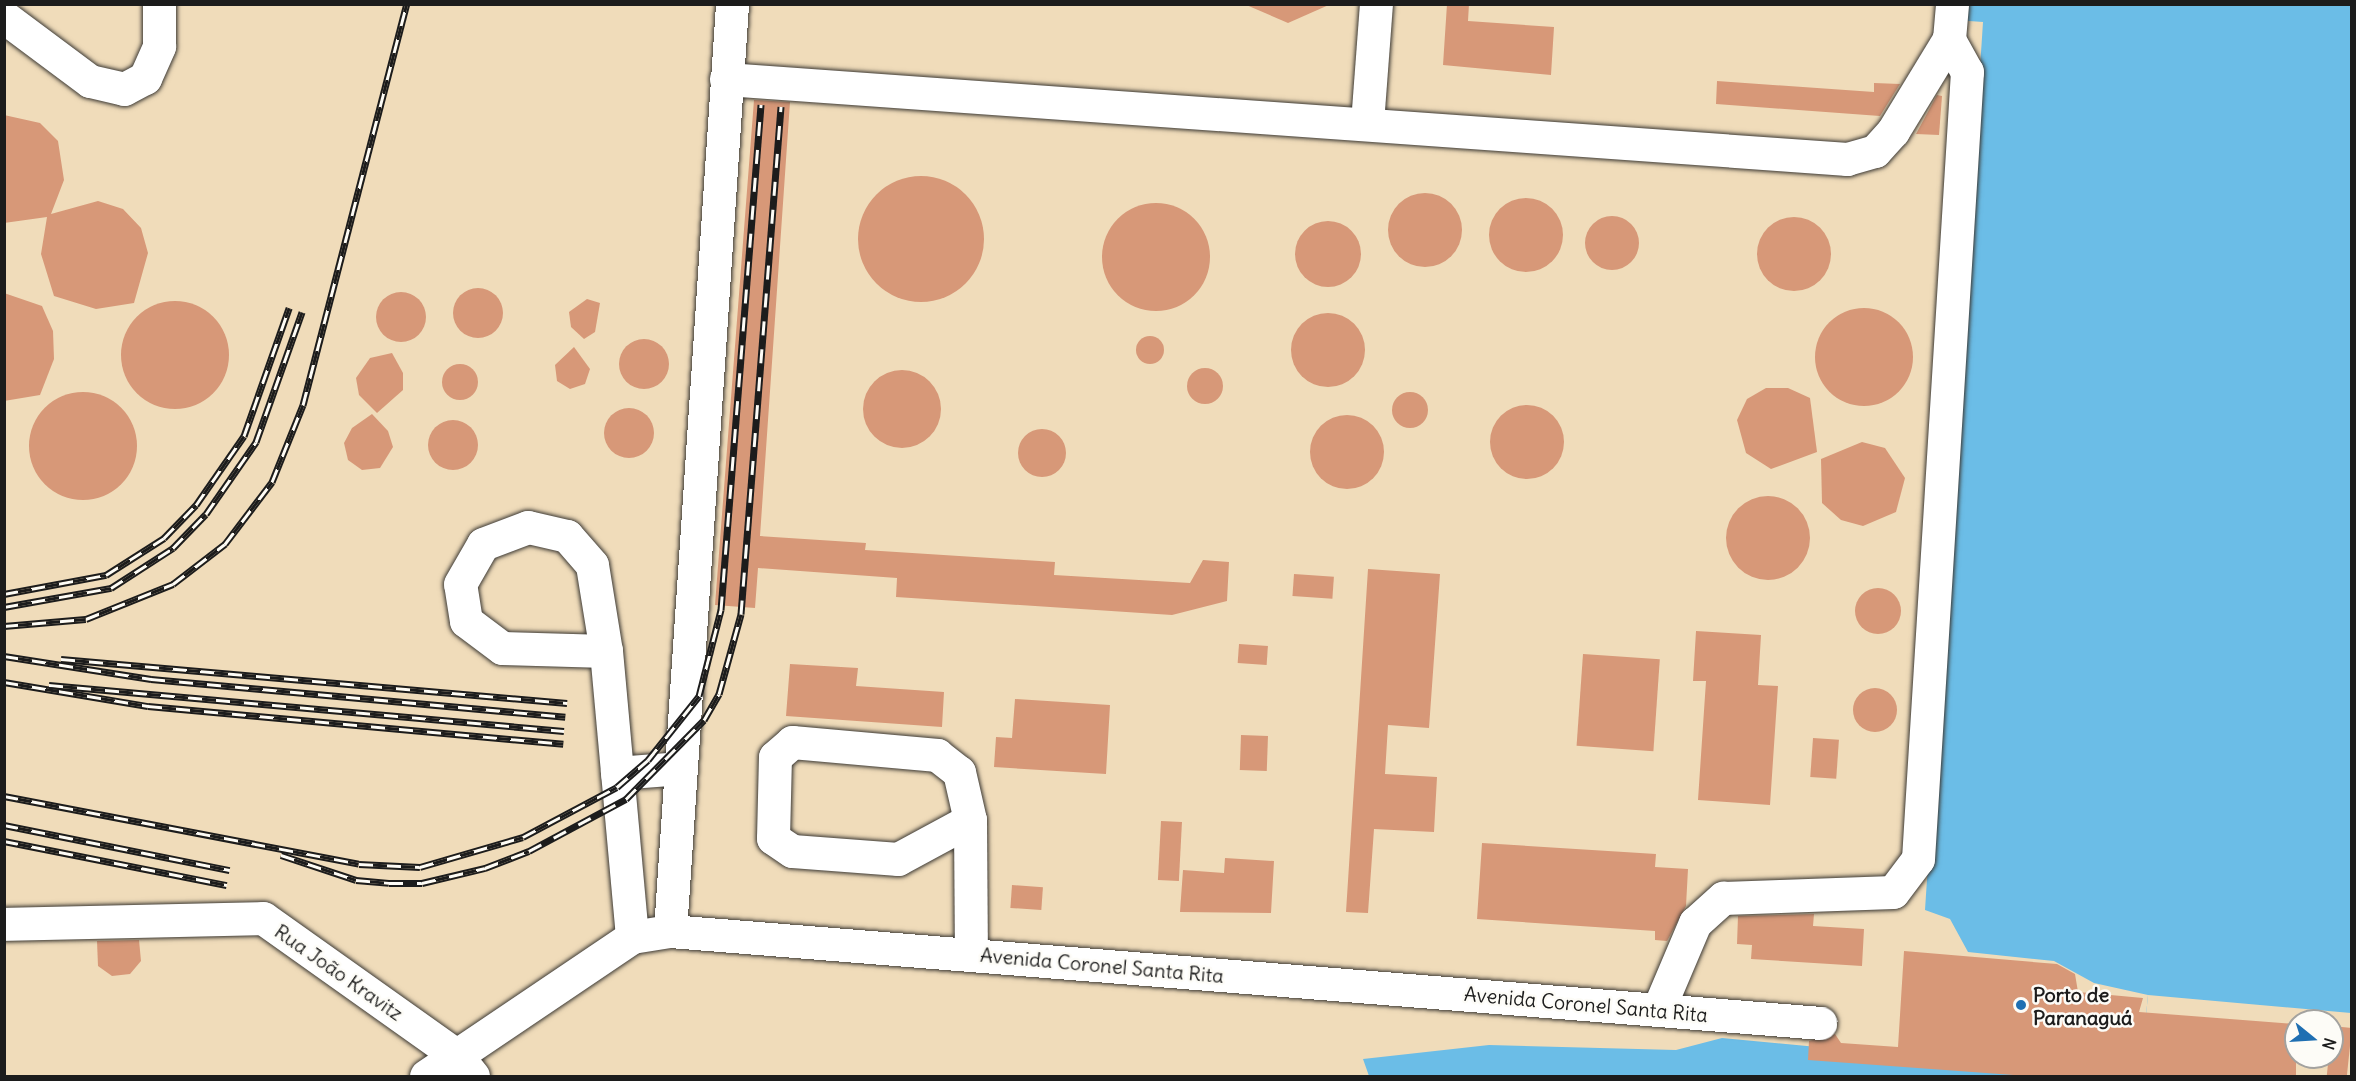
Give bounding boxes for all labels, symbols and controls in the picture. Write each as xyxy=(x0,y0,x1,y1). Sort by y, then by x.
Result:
street label: Rua João Kravitz xyxy=(270,919,408,1025)
street label: Avenida Coronel Santa Rita xyxy=(979,942,1225,988)
street label: Avenida Coronel Santa Rita xyxy=(1463,981,1709,1027)
place label: Porto de Paranaguá xyxy=(2033,982,2132,1029)
marker: Porto de Paranaguá xyxy=(2014,998,2028,1012)
north arrow xyxy=(2284,1009,2344,1069)
text: N xyxy=(2318,1036,2340,1052)

